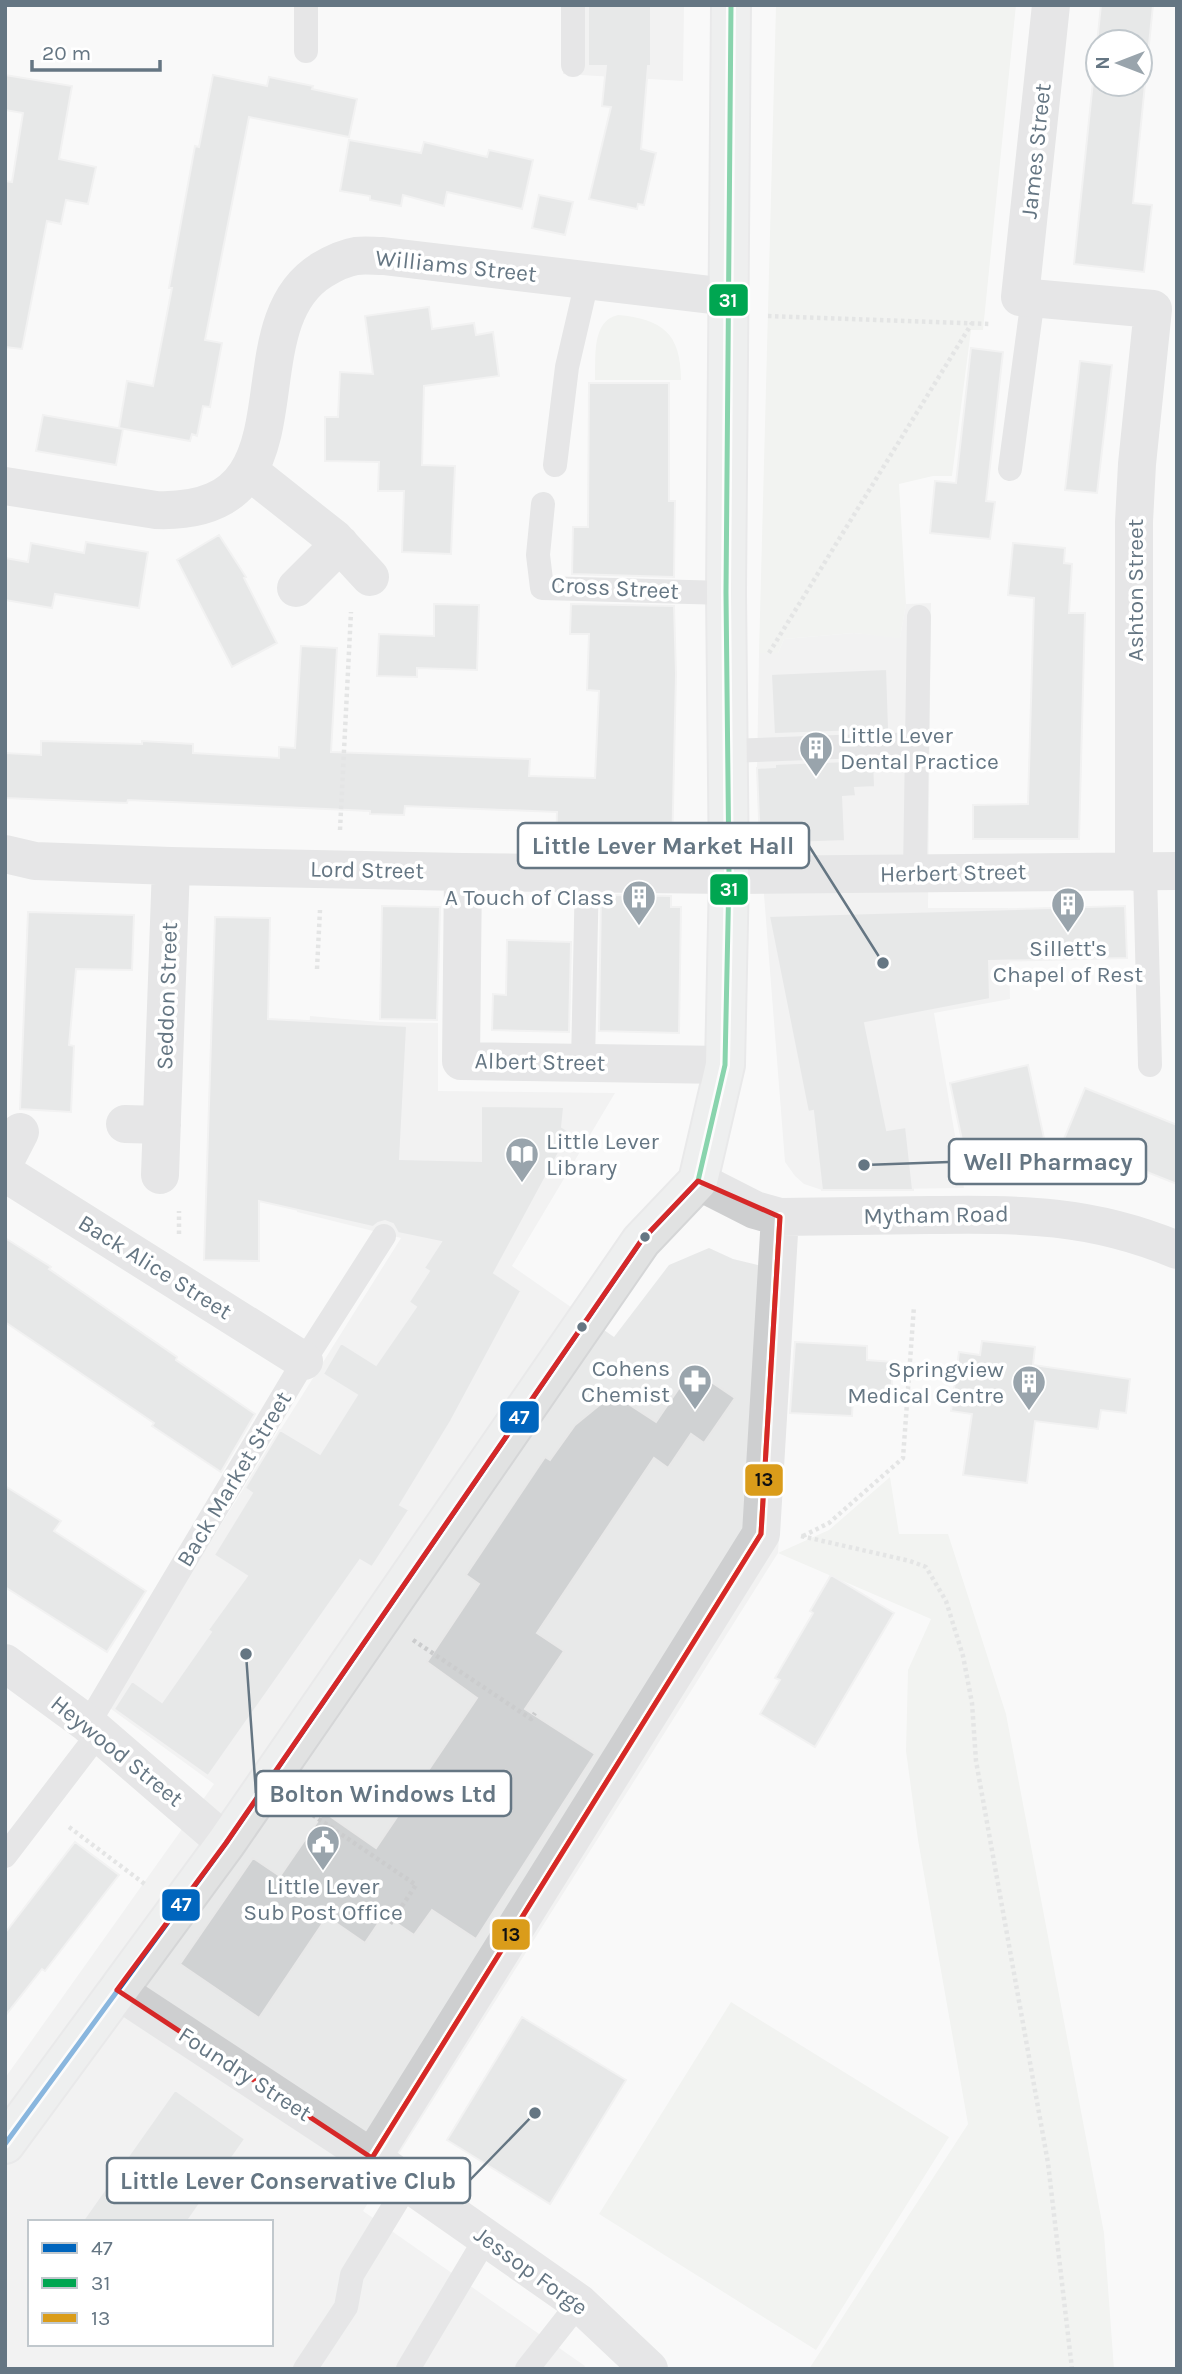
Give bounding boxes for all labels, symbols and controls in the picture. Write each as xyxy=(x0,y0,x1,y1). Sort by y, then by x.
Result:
scale bar xyxy=(32,28,159,72)
north arrow xyxy=(1084,28,1154,98)
text: 20 m xyxy=(42,41,91,65)
text: N xyxy=(1092,56,1114,70)
street label: James Street xyxy=(1015,82,1057,220)
street label: Williams Street xyxy=(374,244,538,288)
line badge: 31 xyxy=(708,283,749,317)
text: 31 xyxy=(719,290,737,312)
street label: Ashton Street xyxy=(1122,518,1149,661)
street label: Cross Street xyxy=(550,571,680,605)
place label: Little Lever Dental Practice xyxy=(840,722,999,775)
building icon: Little Lever Dental Practice xyxy=(797,729,835,778)
callout: Little Lever Market Hall xyxy=(518,823,809,868)
text: Little Lever Market Hall xyxy=(532,832,794,860)
street label: Lord Street xyxy=(310,856,425,884)
street label: Herbert Street xyxy=(880,858,1027,888)
line badge: 31 xyxy=(709,873,749,906)
building icon: A Touch of Class xyxy=(620,878,658,927)
text: 31 xyxy=(720,879,738,901)
place label: A Touch of Class xyxy=(445,884,614,911)
building icon: Sillett's Chapel of Rest xyxy=(1049,885,1087,934)
street label: Seddon Street xyxy=(151,921,183,1070)
place label: Sillett's Chapel of Rest xyxy=(993,935,1144,988)
street label: Albert Street xyxy=(474,1047,606,1077)
place label: Little Lever Library xyxy=(546,1128,660,1181)
library icon: Little Lever Library xyxy=(503,1135,541,1184)
callout: Well Pharmacy xyxy=(949,1139,1146,1184)
text: Well Pharmacy xyxy=(963,1148,1133,1176)
street label: Mytham Road xyxy=(863,1200,1009,1230)
street label: Back Alice Street xyxy=(73,1209,237,1325)
unlabelled marker xyxy=(638,1230,652,1244)
unlabelled marker xyxy=(575,1320,589,1334)
place label: Cohens Chemist xyxy=(581,1355,670,1408)
place label: Springview Medical Centre xyxy=(847,1356,1004,1409)
pharmacy icon: Cohens Chemist xyxy=(676,1362,714,1411)
building icon: Springview Medical Centre xyxy=(1010,1363,1048,1412)
street label: Back Market Street xyxy=(171,1386,297,1572)
line badge: 47 xyxy=(499,1400,540,1434)
text: 47 xyxy=(509,1407,530,1429)
line badge: 13 xyxy=(744,1463,784,1497)
text: 13 xyxy=(755,1469,773,1491)
street label: Heywood Street xyxy=(46,1690,189,1813)
callout: Bolton Windows Ltd xyxy=(256,1771,511,1816)
text: Bolton Windows Ltd xyxy=(269,1780,497,1808)
public building icon: Little Lever Sub Post Office xyxy=(304,1823,342,1872)
place label: Little Lever Sub Post Office xyxy=(243,1873,403,1926)
line badge: 47 xyxy=(161,1888,201,1922)
text: 47 xyxy=(171,1894,192,1916)
line badge: 13 xyxy=(491,1918,531,1951)
text: 13 xyxy=(502,1924,520,1946)
street label: Foundry Street xyxy=(173,2021,317,2127)
callout: Little Lever Conservative Club xyxy=(107,2158,470,2203)
text: Little Lever Conservative Club xyxy=(120,2167,456,2195)
legend xyxy=(28,2220,273,2346)
street label: Jessop Forge xyxy=(469,2221,593,2321)
text: 47 xyxy=(91,2236,113,2260)
text: 31 xyxy=(91,2271,110,2295)
text: 13 xyxy=(91,2306,110,2330)

